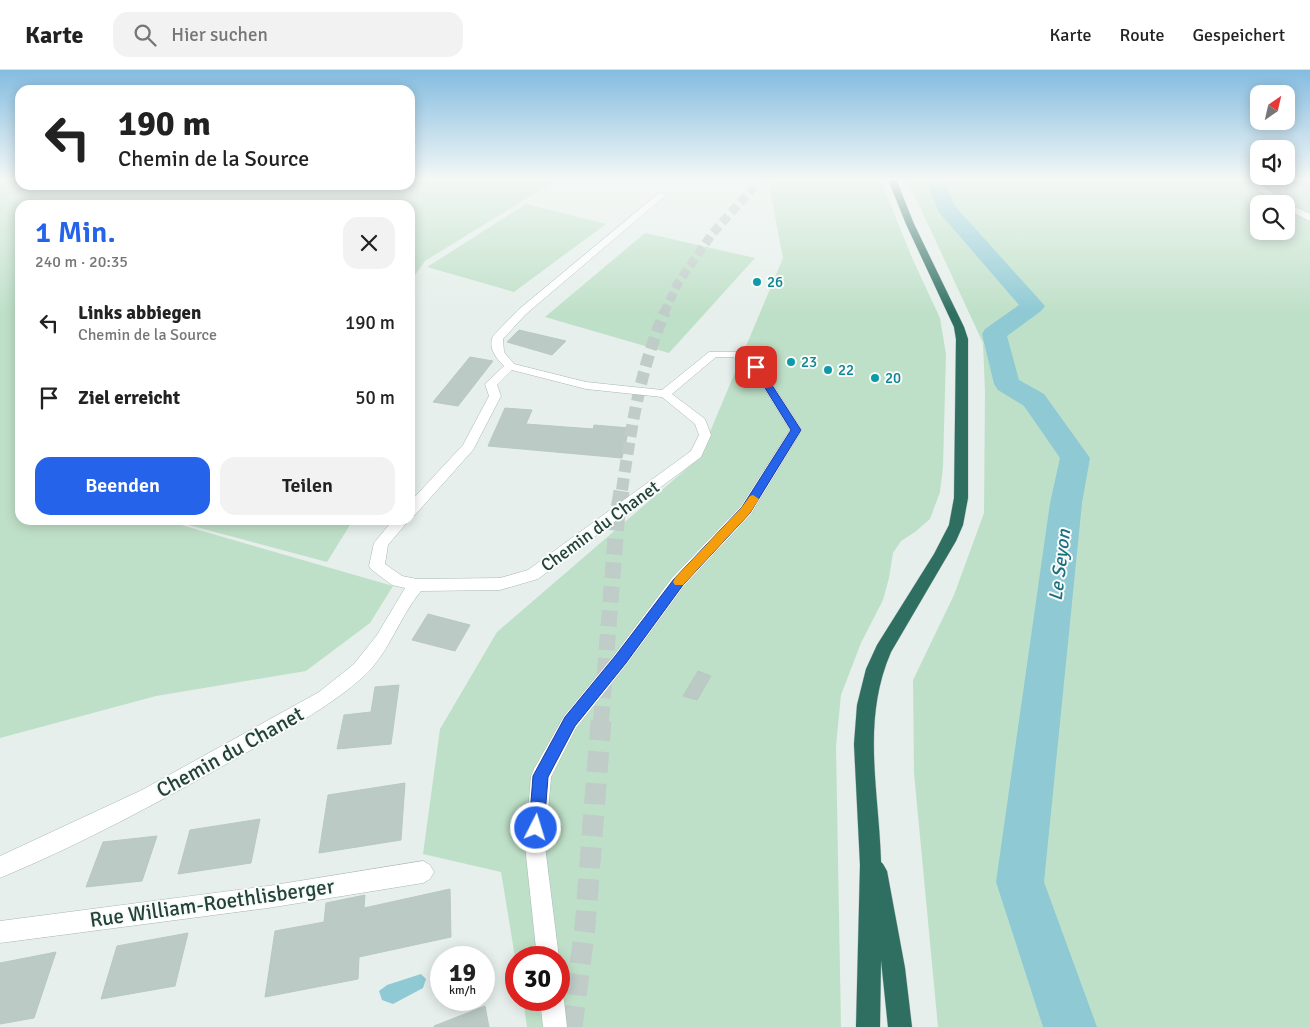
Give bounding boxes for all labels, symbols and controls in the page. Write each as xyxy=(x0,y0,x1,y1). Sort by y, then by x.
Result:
search box xyxy=(113,12,463,57)
text: Karte xyxy=(25,20,83,50)
icon: search xyxy=(131,21,159,49)
text: Hier suchen xyxy=(171,23,268,47)
text: Karte xyxy=(1050,24,1092,46)
text: Route xyxy=(1120,24,1165,46)
text: Gespeichert xyxy=(1193,24,1285,46)
north arrow xyxy=(1250,85,1295,130)
map controls xyxy=(1250,85,1295,240)
text: 190 m xyxy=(118,102,211,145)
icon: left xyxy=(35,105,100,170)
button: sound xyxy=(1250,140,1295,185)
text: Chemin de la Source xyxy=(118,145,309,172)
button: search xyxy=(1250,195,1295,240)
text: 1 Min. xyxy=(35,214,116,251)
button: close xyxy=(343,217,395,269)
text: 240 m · 20:35 xyxy=(35,252,128,272)
place label: 26 xyxy=(767,273,783,291)
marker: 26 xyxy=(751,276,763,288)
text: Links abbiegen xyxy=(78,301,201,325)
icon: left xyxy=(35,309,63,337)
text: 190 m xyxy=(345,311,395,335)
text: Chemin de la Source xyxy=(78,325,217,345)
pin xyxy=(735,346,777,388)
icon: arrive xyxy=(742,353,770,381)
place label: 23 xyxy=(801,353,817,371)
marker: 23 xyxy=(785,356,797,368)
place label: 22 xyxy=(838,361,854,379)
marker: 22 xyxy=(822,364,834,376)
place label: 20 xyxy=(885,369,901,387)
marker: 20 xyxy=(869,372,881,384)
icon: arrive xyxy=(35,384,63,412)
text: Ziel erreicht xyxy=(78,386,180,410)
text: 50 m xyxy=(355,386,395,410)
button: Beenden xyxy=(35,457,210,515)
button: Teilen xyxy=(220,457,395,515)
street label: Chemin du Chanet xyxy=(537,476,663,576)
water label: Le Seyon xyxy=(1044,527,1076,602)
street label: Chemin du Chanet xyxy=(152,701,308,803)
position arrow xyxy=(509,801,561,853)
street label: Rue William-Roethlisberger xyxy=(88,873,336,933)
speed limit sign: 30 xyxy=(505,946,570,1011)
text: 19 xyxy=(449,957,476,988)
text: km/h xyxy=(449,983,476,998)

